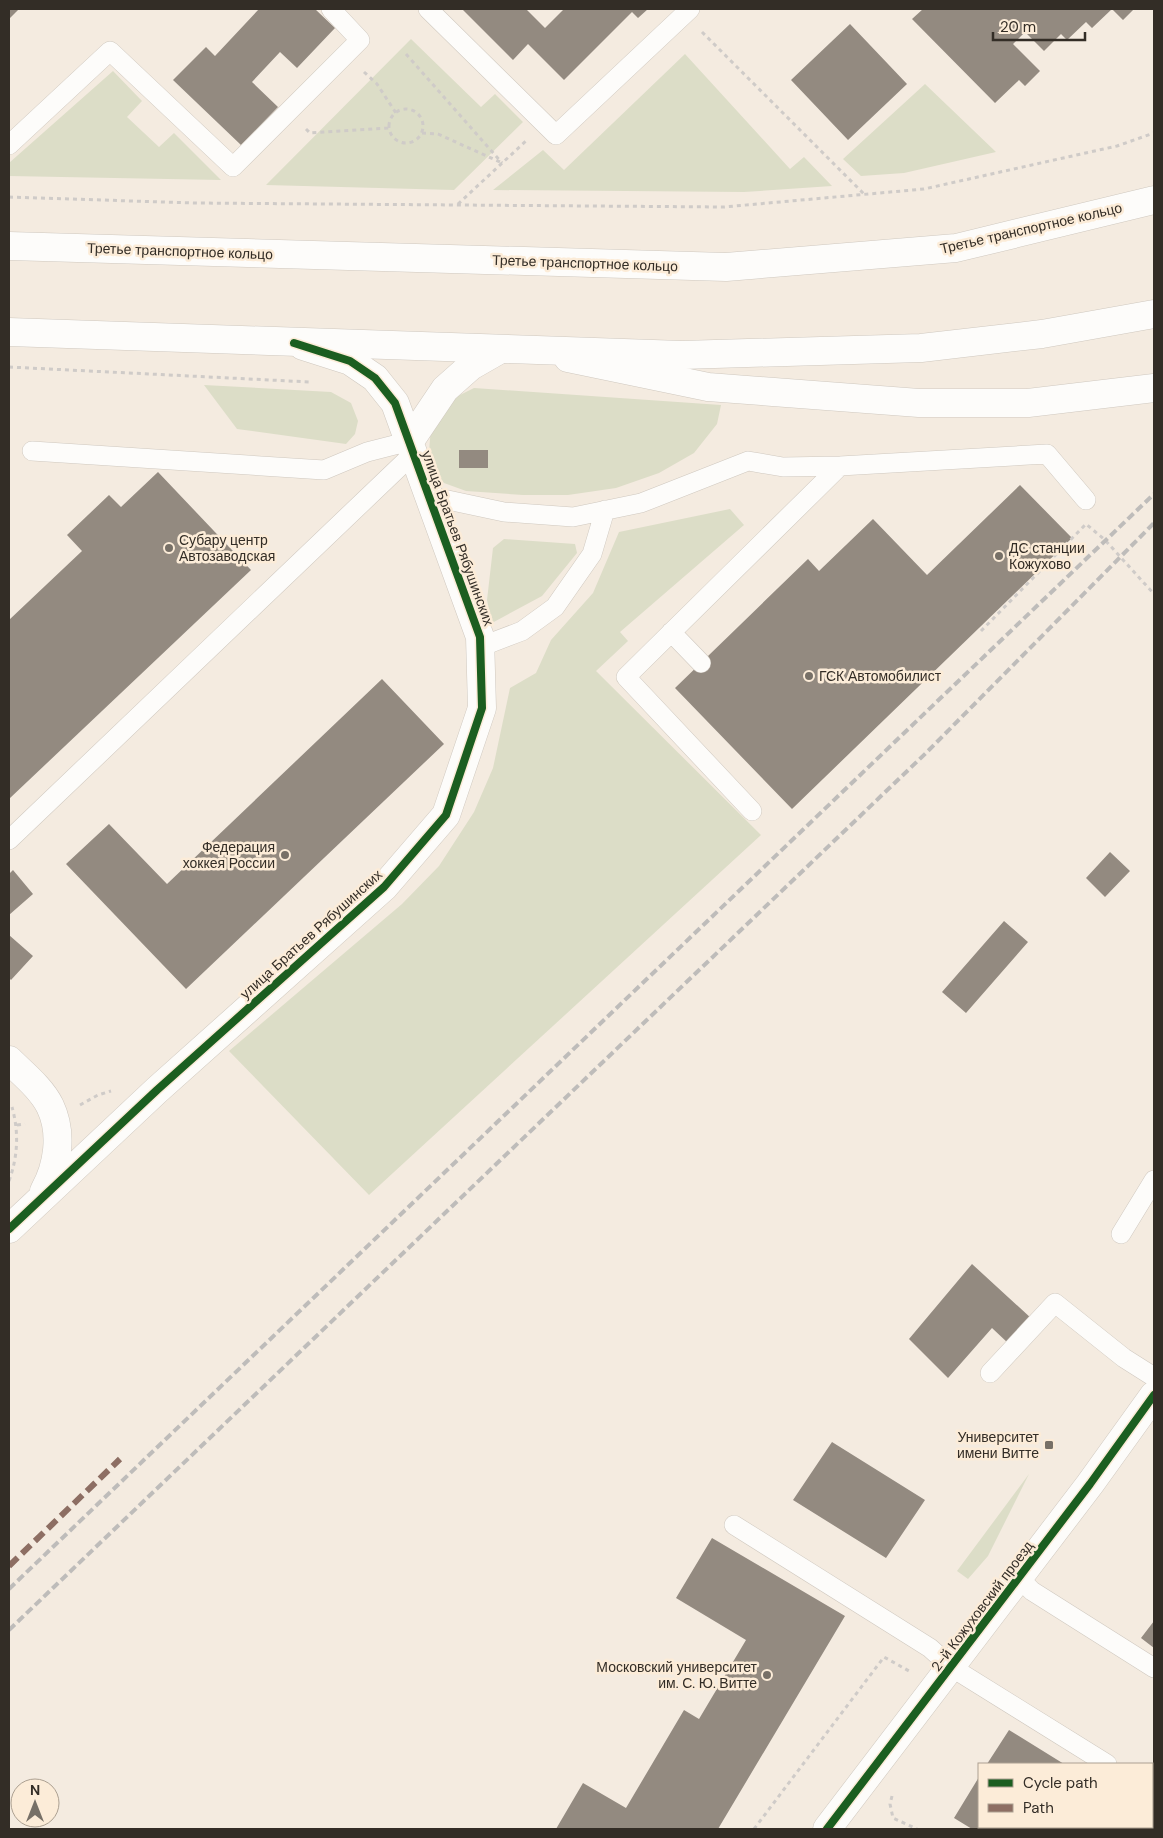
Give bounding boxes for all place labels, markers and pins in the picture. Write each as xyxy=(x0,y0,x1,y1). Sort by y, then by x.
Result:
place label: Субару центр Автозаводская xyxy=(179,531,275,565)
place label: ДС станции Кожухово xyxy=(1009,539,1085,573)
marker: Субару центр Автозаводская xyxy=(163,542,175,554)
marker: ДС станции Кожухово xyxy=(993,550,1005,562)
place label: ГСК Автомобилист xyxy=(819,667,942,685)
marker: ГСК Автомобилист xyxy=(803,670,815,682)
place label: Федерация хоккея России xyxy=(183,838,275,872)
marker: Федерация хоккея России xyxy=(279,849,291,861)
place label: Университет имени Витте xyxy=(957,1428,1040,1462)
marker: Университет имени Витте xyxy=(1043,1439,1055,1451)
place label: Московский университет им. С. Ю. Витте xyxy=(596,1658,758,1692)
marker: Московский университет им. С. Ю. Витте xyxy=(761,1669,773,1681)

